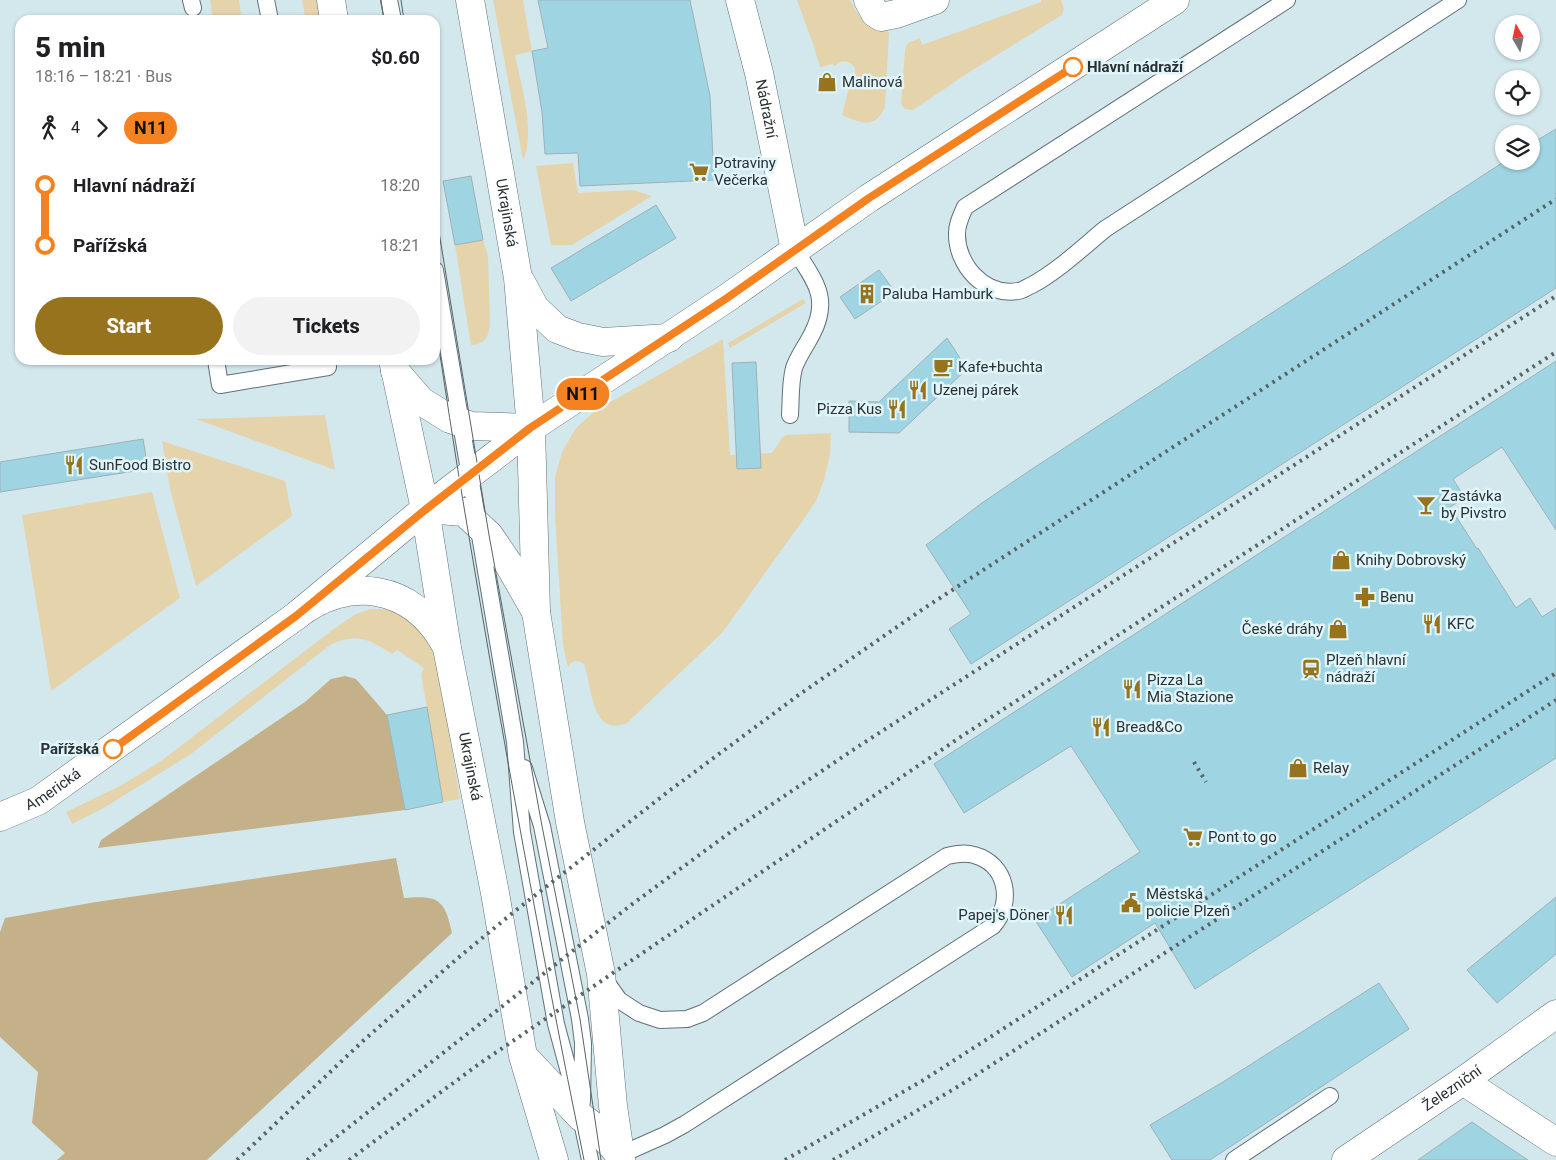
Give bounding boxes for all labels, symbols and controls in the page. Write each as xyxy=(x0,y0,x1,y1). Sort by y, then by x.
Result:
north arrow xyxy=(1495,15,1540,60)
map controls xyxy=(1495,15,1540,170)
text: 5 min xyxy=(35,31,106,64)
text: $0.60 xyxy=(371,46,420,69)
marker: Hlavní nádraží xyxy=(1063,57,1083,77)
place label: Hlavní nádraží xyxy=(1087,58,1184,76)
text: 18:16 – 18:21 · Bus xyxy=(35,67,172,86)
button: locate xyxy=(1495,70,1540,115)
shop icon: Malinová xyxy=(816,71,838,93)
place label: Malinová xyxy=(842,73,903,91)
street label: Nádražní xyxy=(752,78,781,141)
icon: walk xyxy=(35,114,63,142)
icon: forward xyxy=(88,114,116,142)
text: N11 xyxy=(134,117,167,138)
text: 4 xyxy=(71,118,80,137)
button: layers xyxy=(1495,125,1540,170)
place label: Potraviny Večerka xyxy=(714,154,776,189)
supermarket icon: Potraviny Večerka xyxy=(688,161,710,183)
text: Hlavní nádraží xyxy=(73,174,195,197)
text: 18:20 xyxy=(380,176,420,195)
street label: Ukrajinská xyxy=(492,177,522,249)
text: Pařížská xyxy=(73,234,147,257)
text: 18:21 xyxy=(380,236,420,255)
building icon: Paluba Hamburk xyxy=(856,283,878,305)
place label: Paluba Hamburk xyxy=(882,285,994,303)
button: Start xyxy=(35,297,223,355)
button: Tickets xyxy=(233,297,420,355)
cafe icon: Kafe+buchta xyxy=(932,356,954,378)
place label: Kafe+buchta xyxy=(958,358,1043,376)
line badge: N11 xyxy=(554,378,612,410)
restaurant icon: Uzenej párek xyxy=(907,379,929,401)
place label: Uzenej párek xyxy=(933,381,1019,399)
text: N11 xyxy=(566,383,600,404)
restaurant icon: Pizza Kus xyxy=(886,398,908,420)
place label: Pizza Kus xyxy=(817,400,882,418)
restaurant icon: SunFood Bistro xyxy=(63,454,85,476)
place label: SunFood Bistro xyxy=(89,456,191,474)
place label: Zastávka by Pivstro xyxy=(1441,487,1507,522)
bar icon: Zastávka by Pivstro xyxy=(1415,494,1437,516)
shop icon: Knihy Dobrovský xyxy=(1330,549,1352,571)
place label: Knihy Dobrovský xyxy=(1356,551,1466,569)
pharmacy icon: Benu xyxy=(1354,586,1376,608)
place label: Benu xyxy=(1380,588,1414,606)
restaurant icon: KFC xyxy=(1421,613,1443,635)
place label: KFC xyxy=(1447,615,1475,633)
shop icon: České dráhy xyxy=(1327,618,1349,640)
place label: České dráhy xyxy=(1242,620,1323,638)
place label: Plzeň hlavní nádraží xyxy=(1326,651,1407,686)
station icon: Plzeň hlavní nádraží xyxy=(1300,658,1322,680)
place label: Pizza La Mia Stazione xyxy=(1147,671,1234,706)
restaurant icon: Pizza La Mia Stazione xyxy=(1121,678,1143,700)
restaurant icon: Bread&Co xyxy=(1090,716,1112,738)
place label: Bread&Co xyxy=(1116,718,1183,736)
street label: Ukrajinská xyxy=(455,731,486,802)
marker: Pařížská xyxy=(103,739,123,759)
place label: Pařížská xyxy=(40,740,99,758)
shop icon: Relay xyxy=(1287,757,1309,779)
place label: Relay xyxy=(1313,759,1349,777)
street label: Americká xyxy=(23,764,84,814)
supermarket icon: Pont to go xyxy=(1182,826,1204,848)
place label: Pont to go xyxy=(1208,828,1277,846)
place label: Městská policie Plzeň xyxy=(1146,885,1230,920)
public building icon: Městská policie Plzeň xyxy=(1120,892,1142,914)
restaurant icon: Papej's Döner xyxy=(1053,904,1075,926)
place label: Papej's Döner xyxy=(958,906,1049,924)
street label: Železniční xyxy=(1419,1061,1486,1115)

